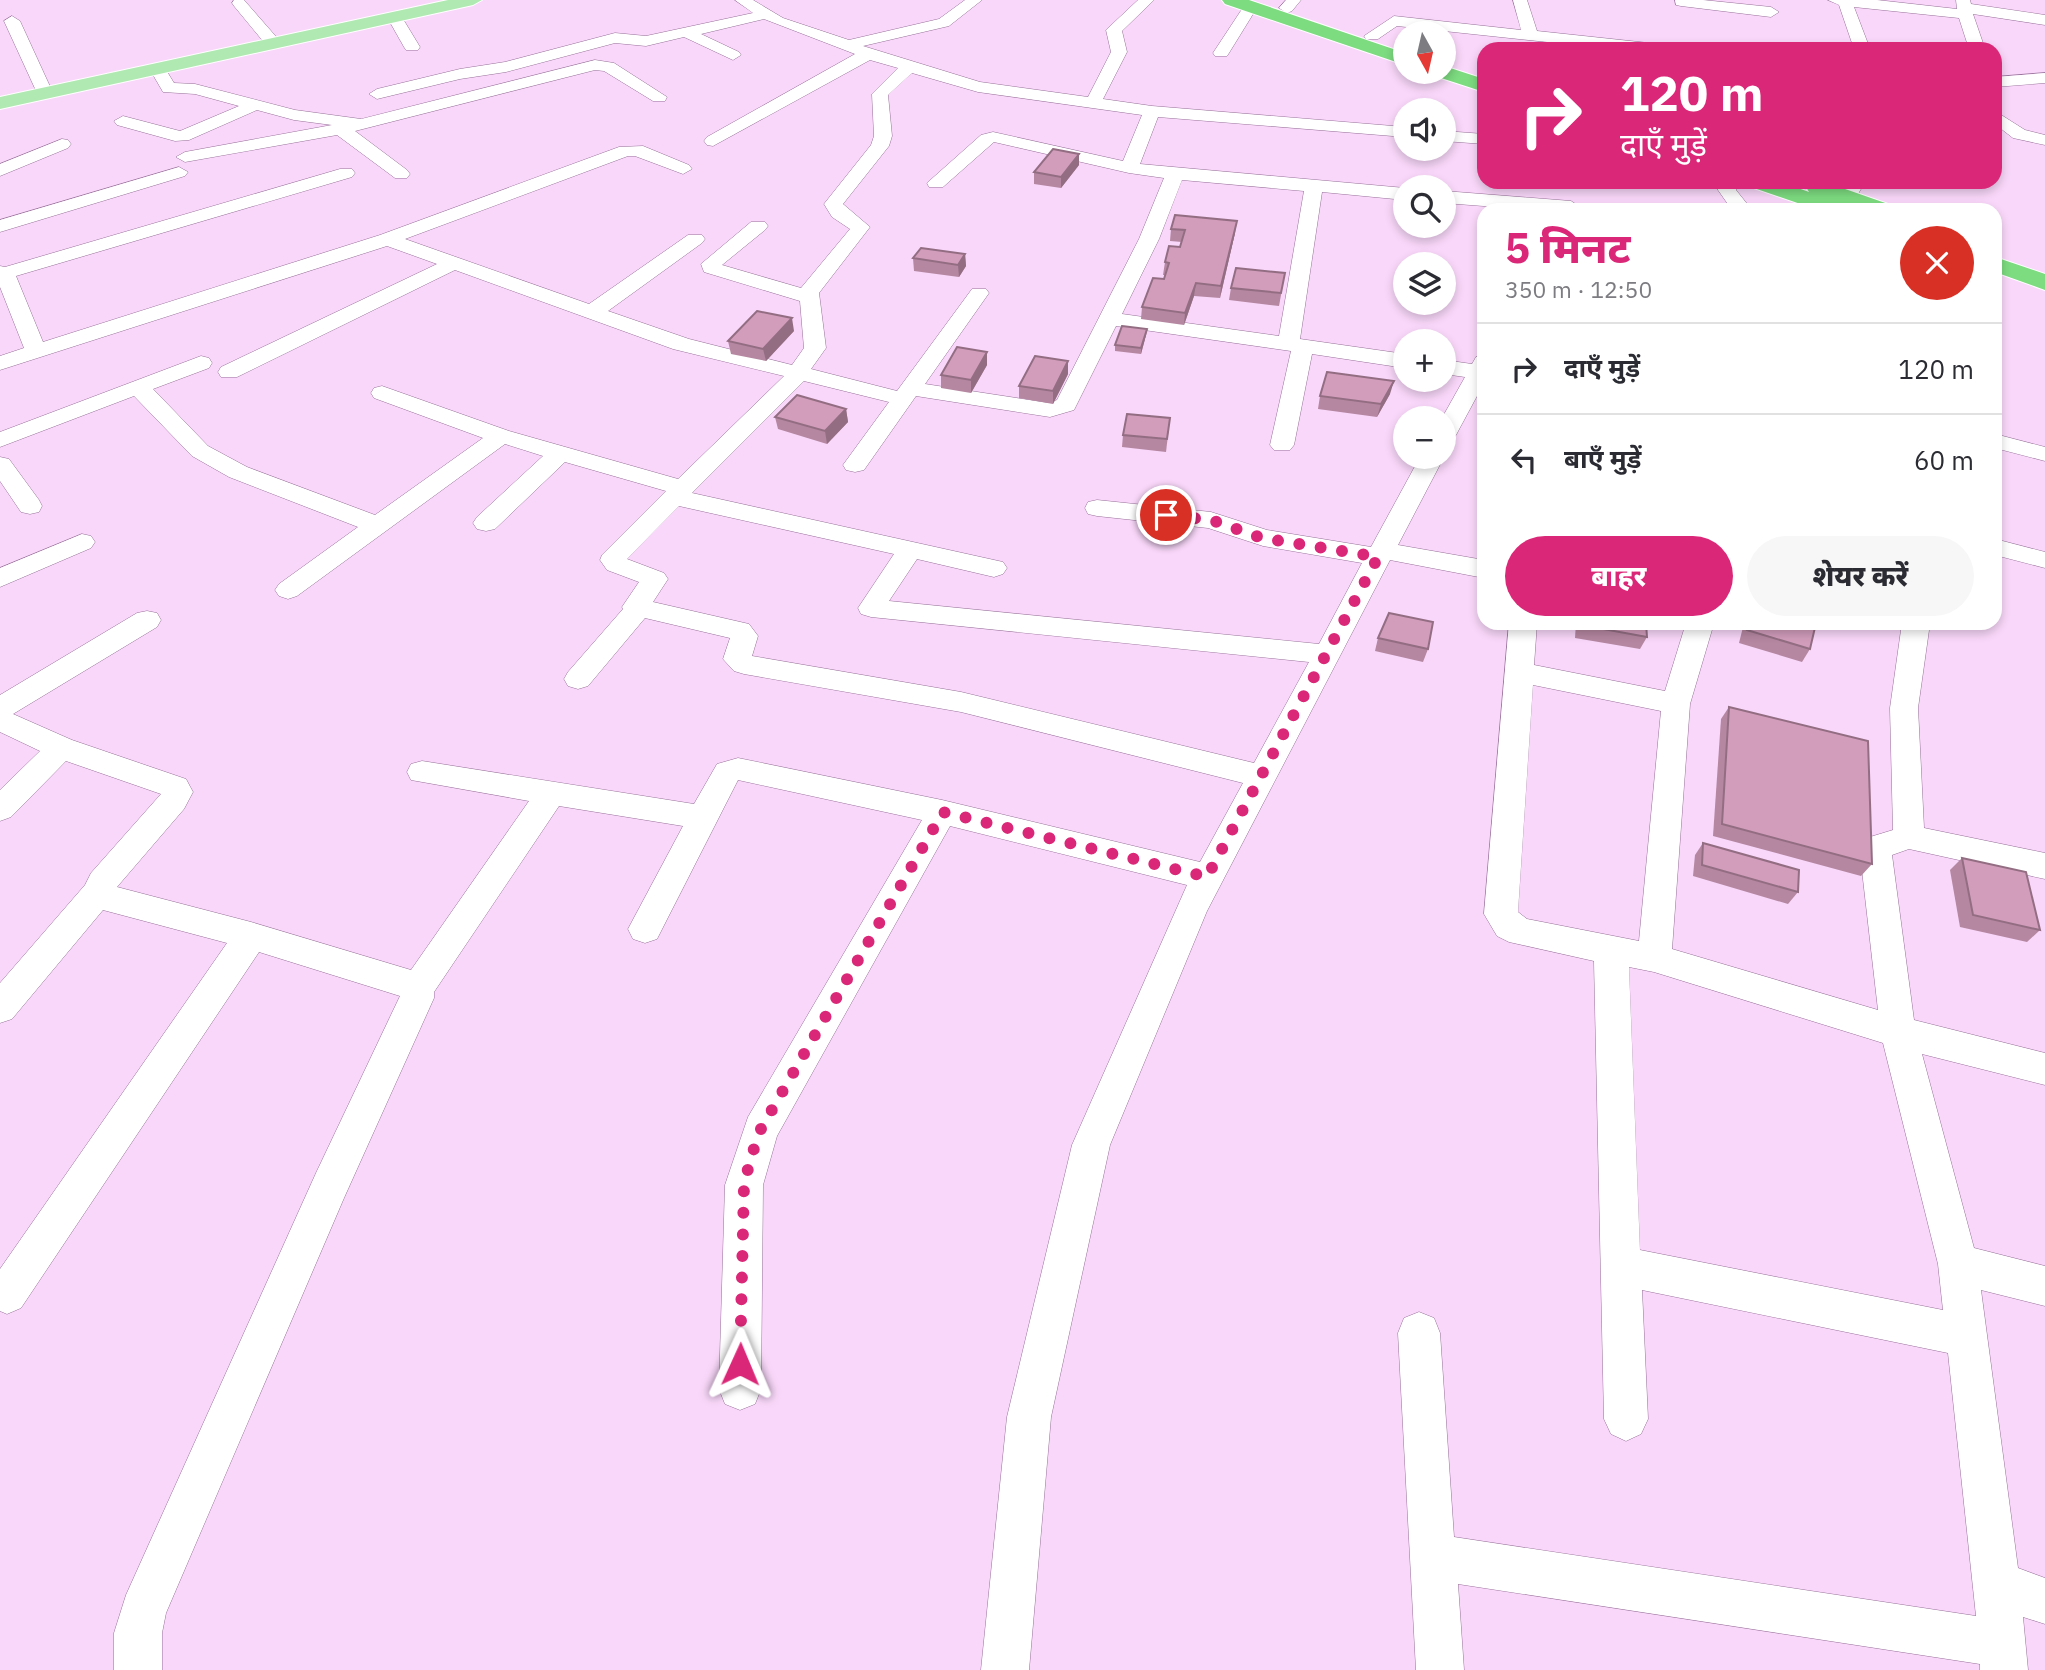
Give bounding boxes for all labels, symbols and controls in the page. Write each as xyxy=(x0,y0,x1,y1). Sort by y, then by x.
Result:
north arrow xyxy=(1393,21,1456,84)
map controls xyxy=(1393,21,1456,469)
text: 120 m xyxy=(1620,61,1764,124)
icon: right xyxy=(1505,70,1596,161)
button: sound xyxy=(1393,98,1456,161)
text: दाएँ मुड़ें xyxy=(1620,123,1707,165)
button: search xyxy=(1393,175,1456,238)
text: 5 मिनट xyxy=(1505,220,1631,275)
button: close xyxy=(1900,226,1974,300)
button: layers xyxy=(1393,252,1456,315)
text: 350 m · 12:50 xyxy=(1505,274,1652,304)
button: + xyxy=(1393,329,1456,392)
icon: right xyxy=(1505,350,1543,388)
text: दाएँ मुड़ें xyxy=(1564,350,1640,384)
text: 120 m xyxy=(1898,352,1974,386)
button: − xyxy=(1393,406,1456,469)
icon: left xyxy=(1505,441,1543,479)
text: बाएँ मुड़ें xyxy=(1564,441,1641,475)
text: 60 m xyxy=(1914,443,1974,477)
pin xyxy=(1136,485,1196,545)
icon: arrive xyxy=(1147,496,1185,534)
button: बाहर xyxy=(1505,536,1733,616)
button: शेयर करें xyxy=(1747,536,1974,616)
position arrow xyxy=(703,1327,777,1401)

